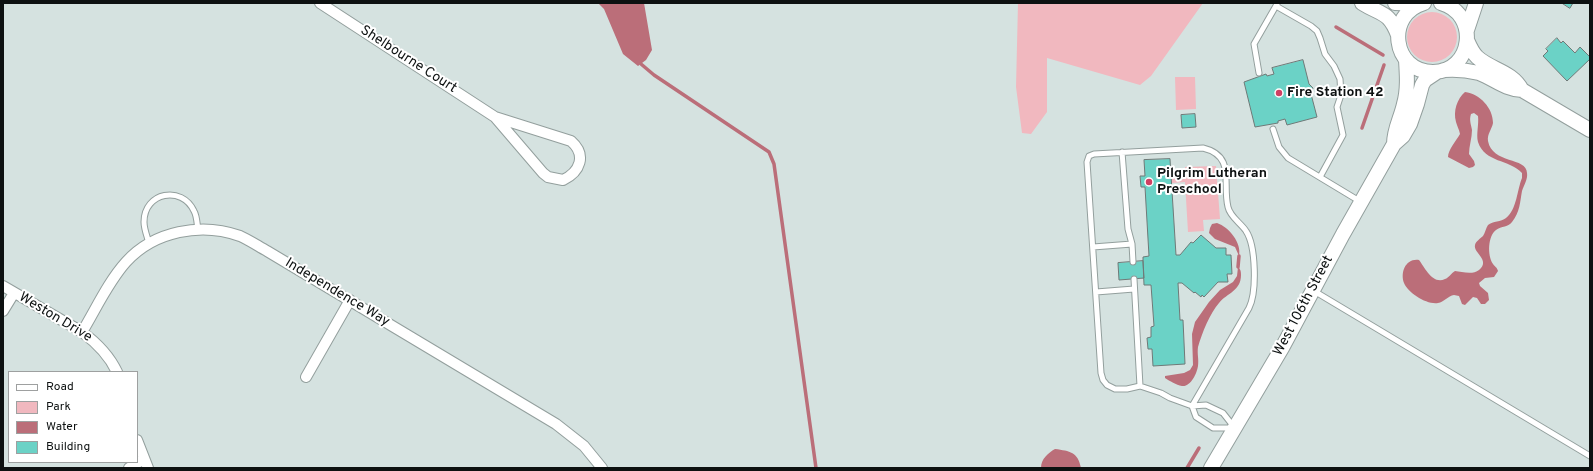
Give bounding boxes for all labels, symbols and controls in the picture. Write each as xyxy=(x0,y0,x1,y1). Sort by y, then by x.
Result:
street label: Shelbourne Court xyxy=(357,23,459,97)
place label: Fire Station 42 xyxy=(1287,85,1384,101)
marker: Fire Station 42 xyxy=(1274,88,1284,98)
place label: Pilgrim Lutheran Preschool xyxy=(1157,166,1267,198)
marker: Pilgrim Lutheran Preschool xyxy=(1144,177,1154,187)
street label: West 106th Street xyxy=(1270,253,1338,359)
street label: Independence Way xyxy=(282,255,392,331)
street label: Weston Drive xyxy=(15,290,95,346)
legend xyxy=(8,371,138,463)
text: Road xyxy=(46,379,74,395)
text: Park xyxy=(46,399,71,415)
text: Water xyxy=(46,419,78,435)
text: Building xyxy=(46,439,90,455)

